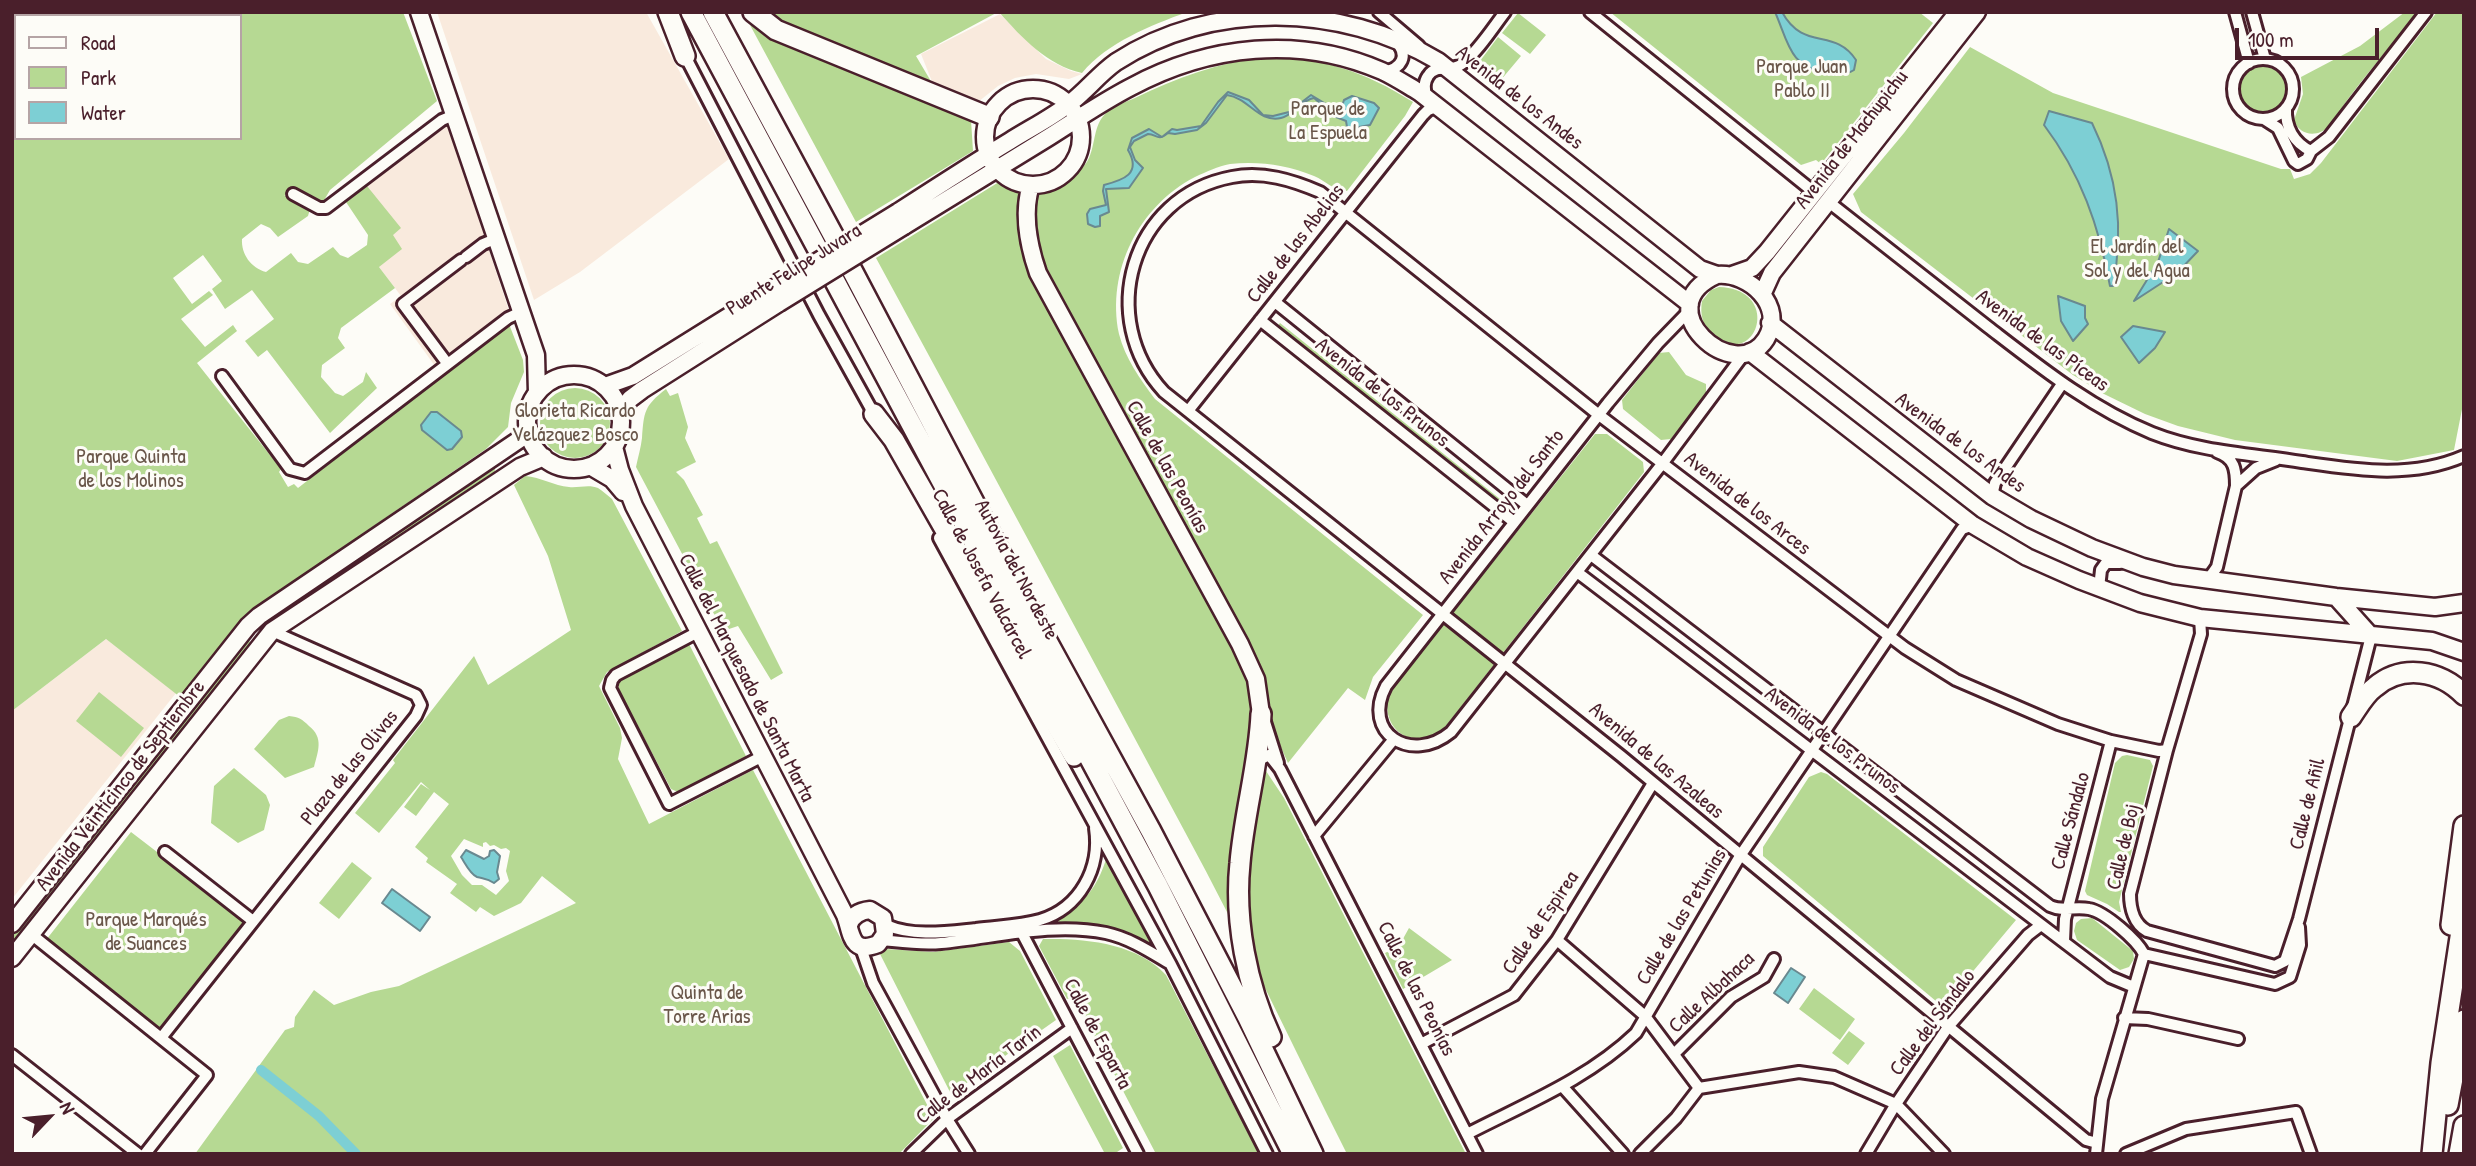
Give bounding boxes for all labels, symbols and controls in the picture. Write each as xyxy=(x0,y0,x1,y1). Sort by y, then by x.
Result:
legend xyxy=(14,14,242,140)
scale bar xyxy=(2238,14,2382,58)
text: 100 m xyxy=(2248,25,2294,54)
text: Road xyxy=(81,28,115,57)
street label: Avenida de los Andes xyxy=(1450,40,1588,156)
park label: Parque Juan Pablo II xyxy=(1756,54,1848,104)
text: Park xyxy=(81,63,116,92)
street label: Avenida de Machupichu xyxy=(1790,66,1914,214)
park label: Parque de La Espuela xyxy=(1289,96,1367,146)
text: Water xyxy=(81,98,126,127)
street label: Calle de las Abelias xyxy=(1242,180,1350,308)
street label: Puente Felipe Juvara xyxy=(722,218,866,322)
park label: El Jardín del Sol y del Agua xyxy=(2084,234,2190,284)
street label: Avenida de las Píceas xyxy=(1971,284,2113,398)
street label: Avenida de los Prunos xyxy=(1310,333,1454,453)
street label: Avenida de los Andes xyxy=(1890,387,2030,499)
street label: Calle de las Peonías xyxy=(1120,396,1214,538)
park label: Glorieta Ricardo Velázquez Bosco xyxy=(511,398,639,448)
street label: Avenida Arroyo del Santo xyxy=(1434,425,1570,589)
park label: Parque Quinta de los Molinos xyxy=(76,444,186,494)
street label: Avenida de los Arces xyxy=(1679,447,1815,561)
street label: Calle de Josefa Valcárcel xyxy=(926,485,1036,663)
street label: Autovía del Nordeste xyxy=(968,495,1064,645)
street label: Calle del Marquesado de Santa Marta xyxy=(672,550,820,806)
street label: Avenida Veinticinco de Septiembre xyxy=(31,676,211,896)
street label: Avenida de los Prunos xyxy=(1759,682,1905,800)
street label: Avenida de las Azaleas xyxy=(1583,697,1729,825)
street label: Plaza de las Olivas xyxy=(296,705,404,831)
street label: Calle de Añil xyxy=(2284,756,2332,852)
street label: Calle Sándalo xyxy=(2046,770,2096,872)
street label: Calle de Boj xyxy=(2102,802,2146,892)
street label: Calle de las Petunias xyxy=(1631,844,1733,990)
street label: Calle de Espirea xyxy=(1497,867,1585,979)
park label: Parque Marqués de Suances xyxy=(85,907,207,957)
street label: Calle de las Peonías xyxy=(1371,918,1461,1060)
street label: Calle Albahaca xyxy=(1664,947,1760,1039)
street label: Calle del Sándalo xyxy=(1885,965,1981,1081)
street label: Calle de Esparta xyxy=(1057,974,1137,1094)
park label: Quinta de Torre Arias xyxy=(663,980,751,1030)
street label: Calle de María Tarín xyxy=(911,1020,1047,1130)
north arrow xyxy=(14,1082,84,1152)
text: N xyxy=(54,1098,82,1118)

